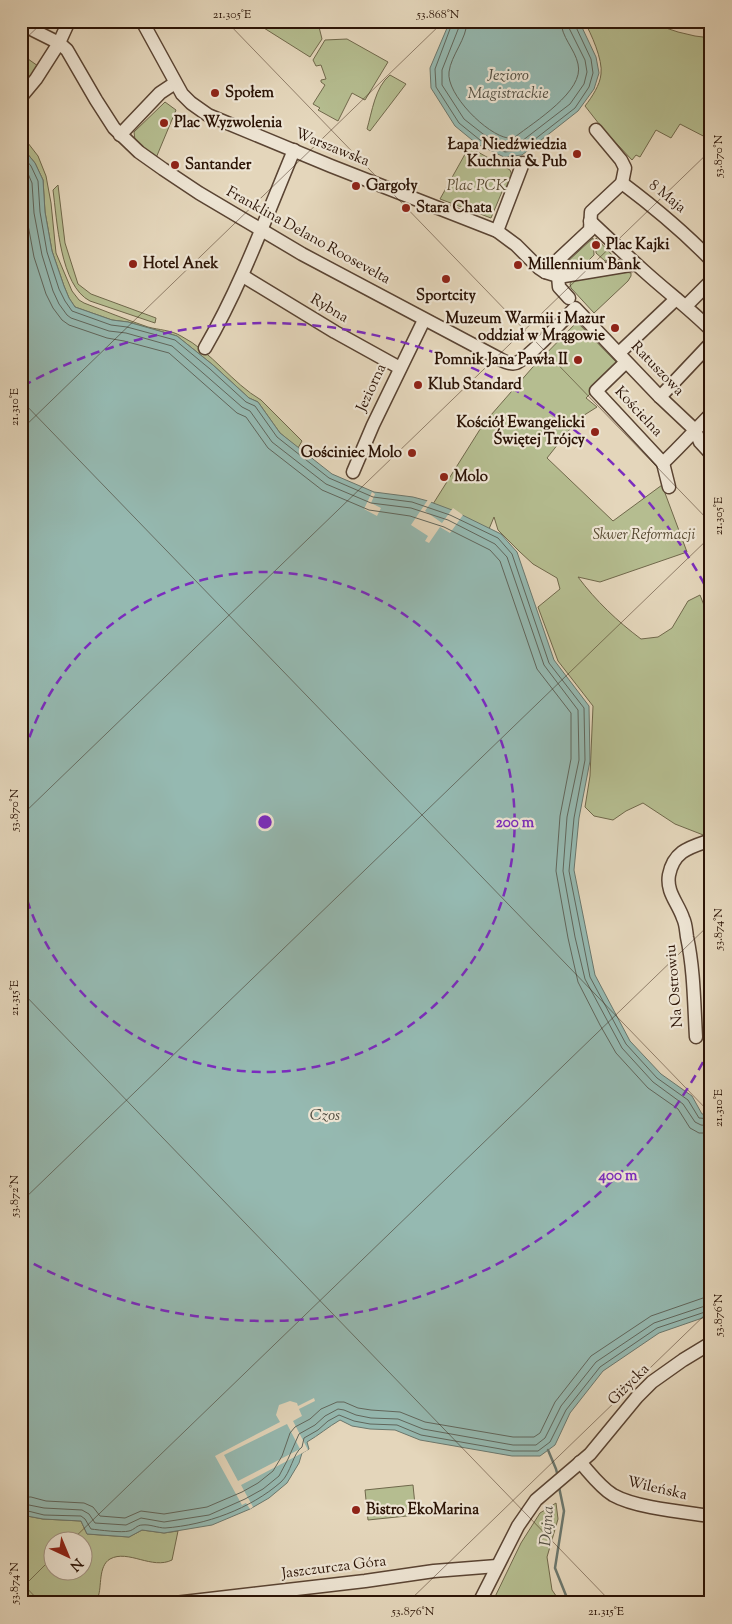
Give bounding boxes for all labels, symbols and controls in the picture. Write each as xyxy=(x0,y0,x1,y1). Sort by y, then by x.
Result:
text: 21.305°E xyxy=(213,6,252,24)
text: 53.868°N xyxy=(416,6,460,24)
water label: Jezioro Magistrackie xyxy=(467,65,549,106)
place label: Społem xyxy=(225,83,274,104)
marker: Społem xyxy=(209,87,221,99)
place label: Plac Wyzwolenia xyxy=(174,113,282,134)
marker: Plac Wyzwolenia xyxy=(158,117,170,129)
street label: Warszawska xyxy=(292,124,372,172)
text: 53.870°N xyxy=(710,134,728,178)
place label: Łapa Niedźwiedzia Kuchnia & Pub xyxy=(448,135,567,173)
marker: Łapa Niedźwiedzia Kuchnia & Pub xyxy=(571,148,583,160)
place label: Santander xyxy=(185,155,252,176)
marker: Santander xyxy=(169,159,181,171)
place label: Gargoły xyxy=(366,176,418,197)
park label: Plac PCK xyxy=(447,176,508,197)
street label: 8 Maja xyxy=(644,176,690,219)
marker: Gargoły xyxy=(350,180,362,192)
street label: Franklina Delano Roosevelta xyxy=(222,182,394,290)
place label: Stara Chata xyxy=(416,198,492,219)
marker: Stara Chata xyxy=(400,202,412,214)
place label: Plac Kajki xyxy=(606,235,670,256)
marker: Plac Kajki xyxy=(590,239,602,251)
place label: Hotel Anek xyxy=(143,254,219,275)
place label: Millennium Bank xyxy=(528,255,642,276)
marker: Hotel Anek xyxy=(127,258,139,270)
marker: Millennium Bank xyxy=(512,259,524,271)
marker: Sportcity xyxy=(440,273,452,285)
place label: Sportcity xyxy=(416,286,476,307)
street label: Rybna xyxy=(306,289,352,329)
place label: Muzeum Warmii i Mazur oddział w Mrągowie xyxy=(446,309,605,347)
marker: Muzeum Warmii i Mazur oddział w Mrągowie xyxy=(609,322,621,334)
street label: Ratuszowa xyxy=(626,337,688,401)
place label: Pomnik Jana Pawła II xyxy=(435,350,568,371)
marker: Pomnik Jana Pawła II xyxy=(572,354,584,366)
street label: Jeziorna xyxy=(351,360,392,416)
place label: Klub Standard xyxy=(428,375,522,396)
marker: Klub Standard xyxy=(412,379,424,391)
street label: Kościelna xyxy=(609,382,667,442)
text: 21.310°E xyxy=(6,387,24,426)
place label: Kościół Ewangelicki Świętej Trójcy xyxy=(457,413,586,451)
marker: Kościół Ewangelicki Świętej Trójcy xyxy=(589,426,601,438)
place label: Gościniec Molo xyxy=(301,443,402,464)
marker: Gościniec Molo xyxy=(406,447,418,459)
place label: Molo xyxy=(454,467,488,488)
marker: Molo xyxy=(438,471,450,483)
text: 21.305°E xyxy=(710,496,728,535)
park label: Skwer Reformacji xyxy=(593,525,695,546)
text: 53.870°N xyxy=(6,788,24,832)
centre of rings xyxy=(256,813,274,831)
text: 200 m xyxy=(496,813,535,834)
text: 53.874°N xyxy=(710,908,728,951)
street label: Na Ostrowiu xyxy=(661,943,689,1028)
text: 21.315°E xyxy=(6,979,24,1016)
text: 21.310°E xyxy=(710,1088,728,1127)
water label: Czos xyxy=(310,1105,340,1128)
text: 400 m xyxy=(598,1166,638,1187)
text: 53.872°N xyxy=(6,1175,24,1218)
text: 53.876°N xyxy=(710,1293,728,1337)
street label: Giżycka xyxy=(603,1359,655,1411)
street label: Wileńska xyxy=(625,1472,689,1506)
place label: Bistro EkoMarina xyxy=(366,1500,479,1521)
marker: Bistro EkoMarina xyxy=(350,1504,362,1516)
water label: Dajna xyxy=(535,1505,561,1547)
north arrow xyxy=(42,1532,92,1582)
street label: Jaszczurcza Góra xyxy=(280,1551,388,1585)
text: N xyxy=(65,1553,87,1575)
text: 53.874°N xyxy=(6,1562,24,1605)
text: 53.876°N xyxy=(391,1603,435,1621)
text: 21.315°E xyxy=(588,1603,625,1621)

